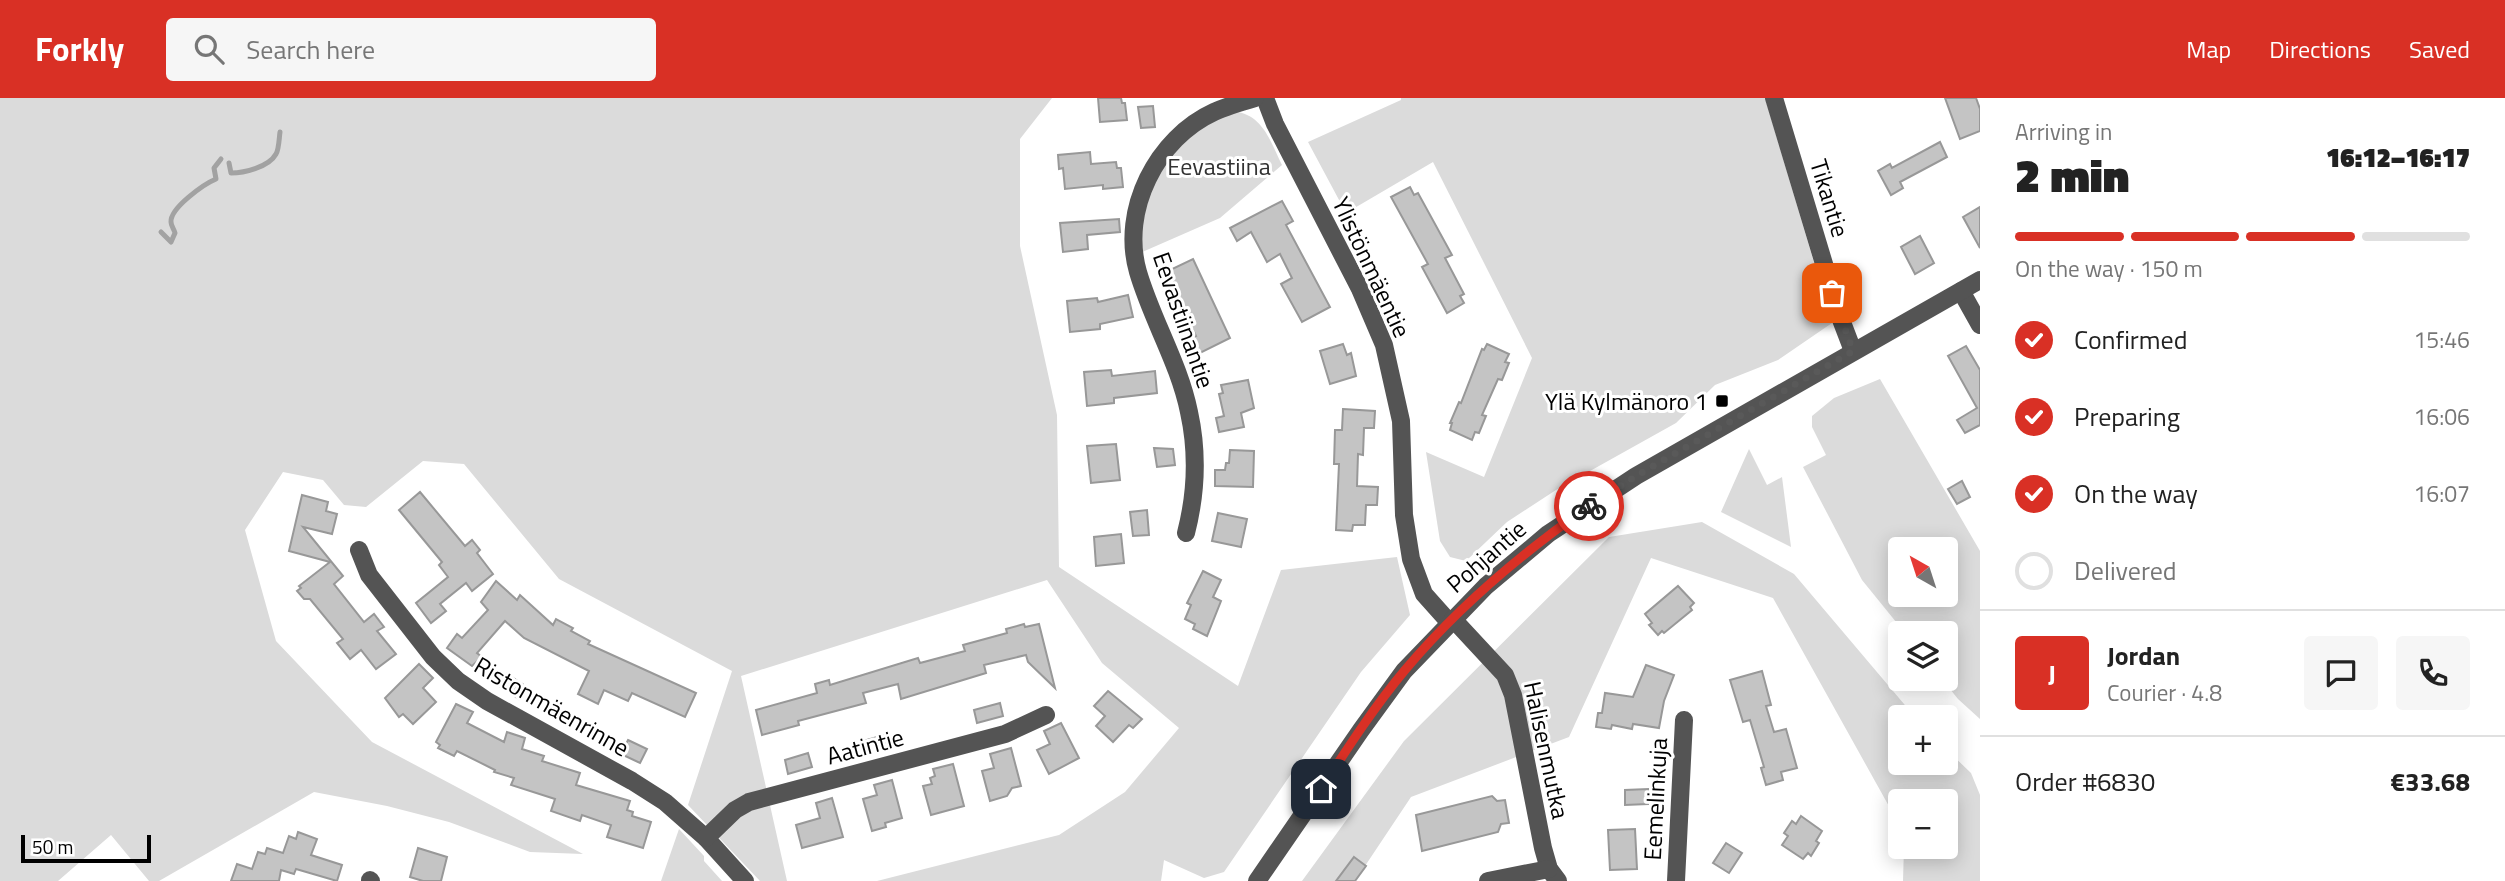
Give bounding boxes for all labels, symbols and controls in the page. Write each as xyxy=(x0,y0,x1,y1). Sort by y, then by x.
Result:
search box xyxy=(166,18,656,81)
text: Forkly xyxy=(35,24,124,74)
icon: search xyxy=(190,30,228,68)
text: Search here xyxy=(246,30,375,69)
text: Map xyxy=(2186,31,2231,67)
text: Directions xyxy=(2269,31,2371,67)
text: Saved xyxy=(2409,31,2470,67)
text: Arriving in xyxy=(2015,114,2112,149)
text: 16:12–16:17 xyxy=(2326,138,2470,177)
text: 2 min xyxy=(2015,140,2129,210)
park label: Eevastiina xyxy=(1167,148,1271,184)
street label: Tikantie xyxy=(1801,155,1859,241)
street label: Ylistönmäentie xyxy=(1324,191,1420,343)
street label: Eevastiinantie xyxy=(1144,247,1224,393)
text: On the way · 150 m xyxy=(2015,251,2203,286)
pin xyxy=(1802,263,1862,323)
icon: bag xyxy=(1813,274,1851,312)
text: Confirmed xyxy=(2074,320,2188,359)
icon: check xyxy=(2015,321,2053,359)
text: 15:46 xyxy=(2413,322,2470,357)
place label: Ylä Kylmänoro 1 xyxy=(1545,383,1708,419)
marker: Ylä Kylmänoro 1 xyxy=(1714,393,1730,409)
text: Preparing xyxy=(2074,397,2180,436)
icon: check xyxy=(2015,398,2053,436)
text: 16:06 xyxy=(2413,399,2470,434)
courier xyxy=(1554,471,1624,541)
text: On the way xyxy=(2074,474,2198,513)
icon: check xyxy=(2015,475,2053,513)
text: 16:07 xyxy=(2413,476,2470,511)
icon: bike xyxy=(1570,487,1608,525)
street label: Pohjantie xyxy=(1438,511,1534,601)
north arrow xyxy=(1888,537,1958,607)
map controls xyxy=(1888,537,1958,859)
text: Delivered xyxy=(2074,551,2177,590)
button: layers xyxy=(1888,621,1958,691)
text: Jordan xyxy=(2107,636,2180,675)
button: chat xyxy=(2304,636,2378,710)
button: phone xyxy=(2396,636,2470,710)
street label: Ristonmäenrinne xyxy=(468,647,636,765)
text: J xyxy=(2048,654,2056,693)
text: Courier · 4.8 xyxy=(2107,675,2222,710)
street label: Halisenmutka xyxy=(1515,678,1579,822)
button: + xyxy=(1888,705,1958,775)
street label: Aatintie xyxy=(822,718,908,774)
street label: Eemelinkuja xyxy=(1634,737,1676,861)
pin xyxy=(1291,759,1351,819)
text: Order #6830 xyxy=(2015,762,2155,801)
text: €33.68 xyxy=(2391,762,2470,801)
icon: home xyxy=(1302,770,1340,808)
button: − xyxy=(1888,789,1958,859)
scale bar xyxy=(21,832,150,864)
text: 50 m xyxy=(32,832,73,861)

